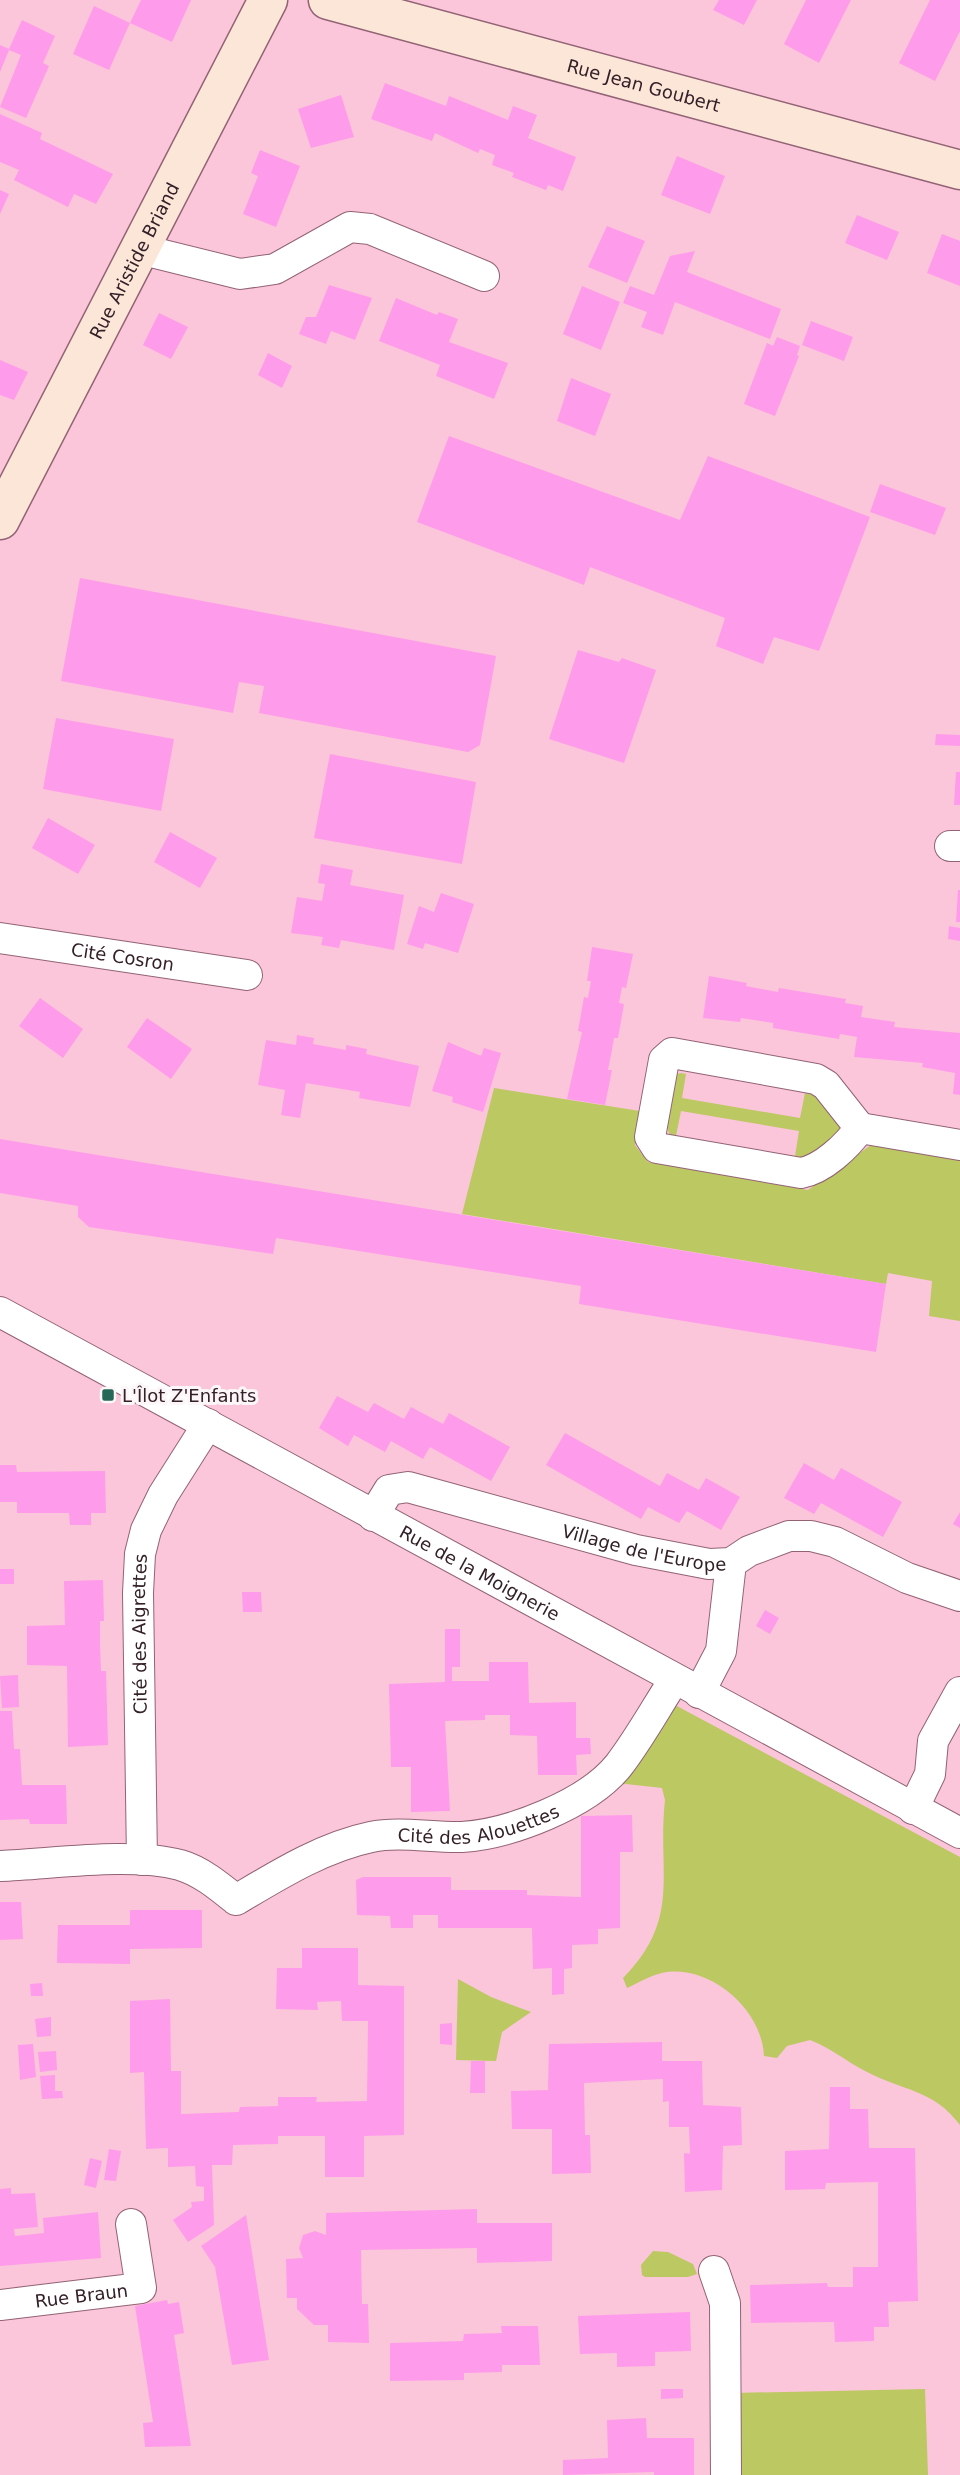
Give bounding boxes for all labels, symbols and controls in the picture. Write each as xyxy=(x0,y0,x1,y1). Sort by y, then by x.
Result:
street label: Rue Jean Goubert xyxy=(565,54,723,116)
street label: Rue Aristide Briand xyxy=(85,179,183,342)
street label: Cité Cosron xyxy=(70,938,176,974)
place label: L'Îlot Z'Enfants xyxy=(122,1385,256,1406)
marker: L'Îlot Z'Enfants xyxy=(100,1387,116,1403)
street label: Village de l'Europe xyxy=(560,1520,727,1575)
street label: Rue de la Moignerie xyxy=(396,1521,564,1624)
street label: Cité des Aigrettes xyxy=(127,1553,150,1714)
street label: Cité des Alouettes xyxy=(397,1800,562,1848)
street label: Rue Braun xyxy=(34,2279,129,2311)

